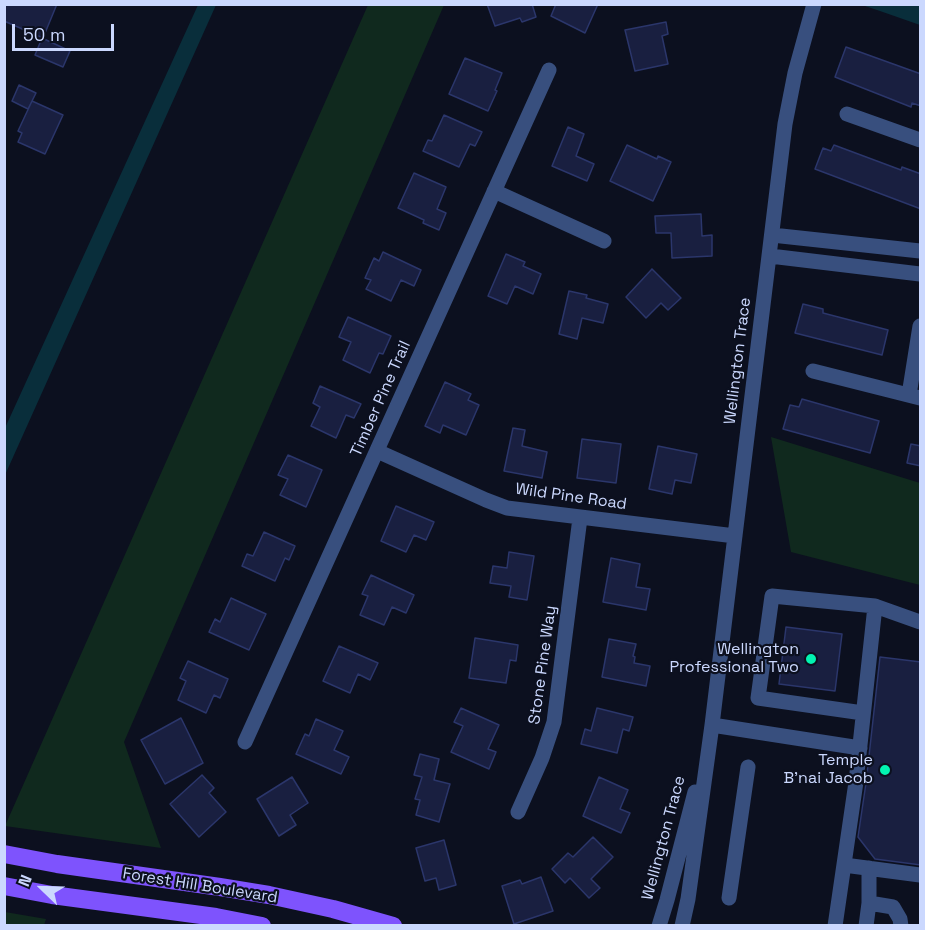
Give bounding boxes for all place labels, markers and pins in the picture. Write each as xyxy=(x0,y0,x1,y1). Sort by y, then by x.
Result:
place label: Wellington Professional Two xyxy=(669,640,799,678)
marker: Wellington Professional Two xyxy=(804,652,818,666)
place label: Temple B'nai Jacob xyxy=(784,751,873,789)
marker: Temple B'nai Jacob xyxy=(878,763,892,777)

